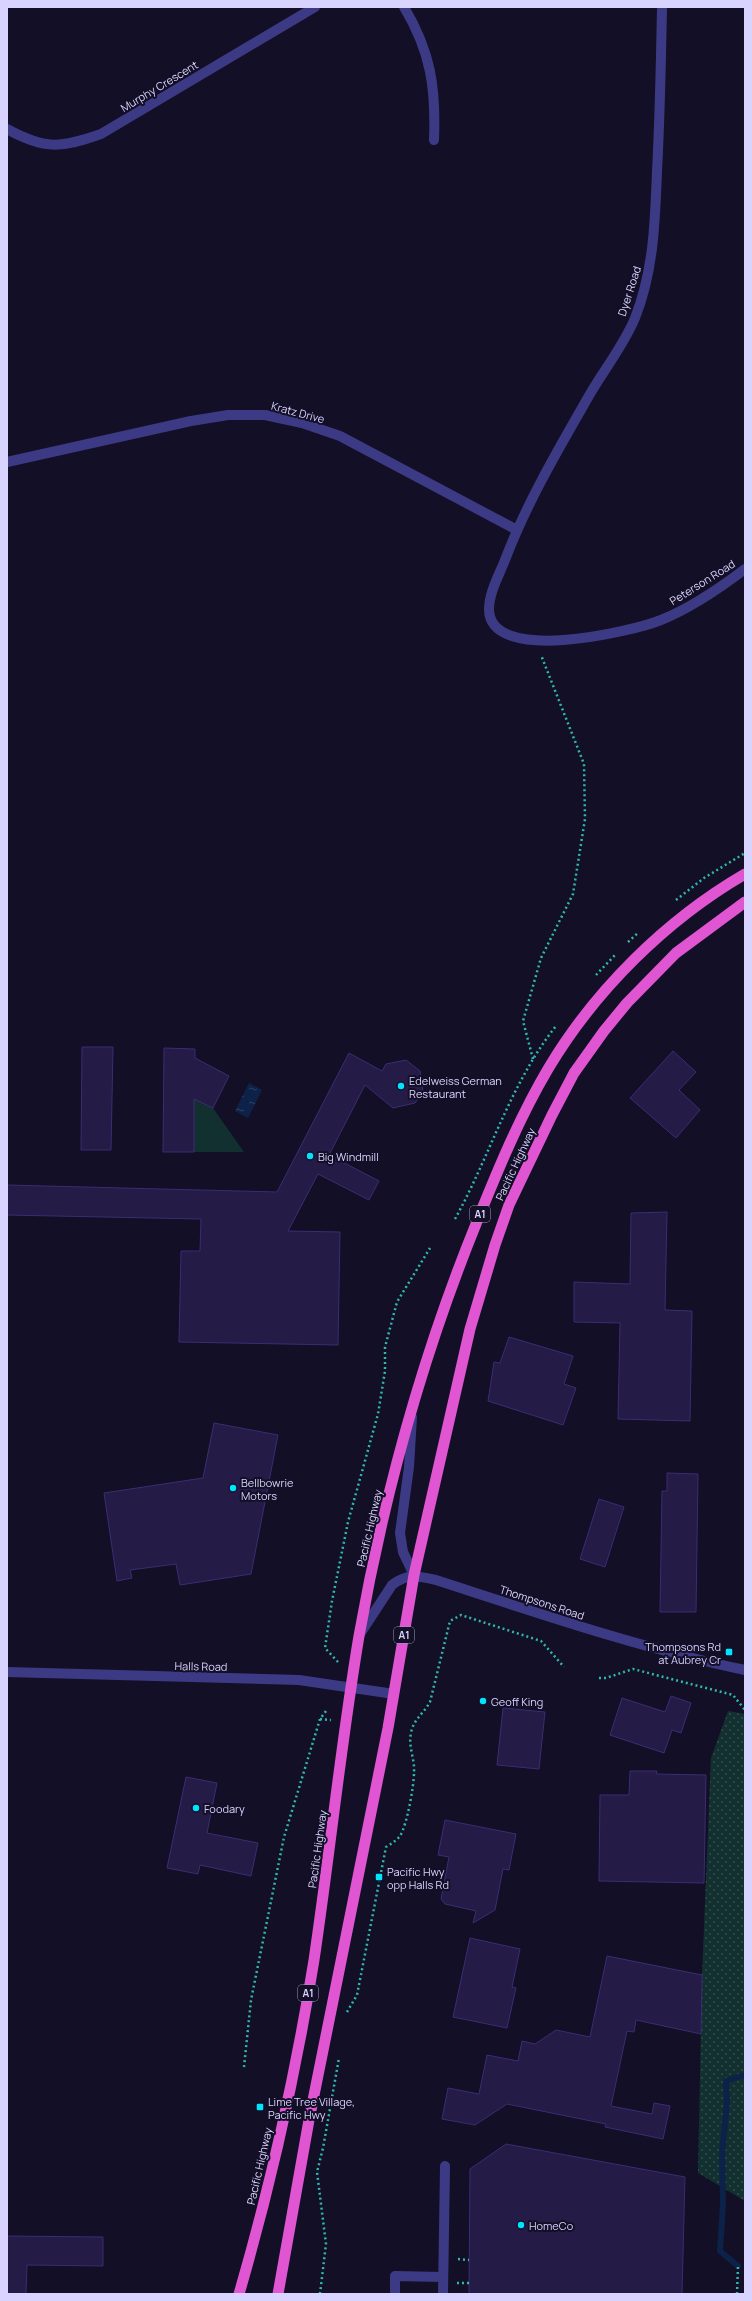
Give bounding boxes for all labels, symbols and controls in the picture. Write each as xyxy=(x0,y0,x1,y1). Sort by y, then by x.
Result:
street label: Murphy Crescent xyxy=(117,57,201,115)
street label: Dyer Road xyxy=(614,264,644,318)
street label: Kratz Drive xyxy=(270,398,327,426)
street label: Peterson Road xyxy=(666,556,738,608)
place label: Edelweiss German Restaurant xyxy=(409,1073,502,1101)
marker: Edelweiss German Restaurant xyxy=(396,1081,406,1091)
street label: Pacific Highway xyxy=(492,1125,539,1203)
place label: Big Windmill xyxy=(318,1149,379,1164)
marker: Big Windmill xyxy=(305,1151,315,1161)
road number: A1 xyxy=(470,1206,490,1222)
place label: Bellbowrie Motors xyxy=(241,1475,294,1503)
marker: Bellbowrie Motors xyxy=(228,1483,238,1493)
street label: Pacific Highway xyxy=(353,1488,385,1568)
street label: Thompsons Road xyxy=(498,1581,586,1623)
road number: A1 xyxy=(394,1627,414,1643)
place label: Thompsons Rd at Aubrey Cr xyxy=(645,1639,721,1667)
marker: Thompsons Rd at Aubrey Cr xyxy=(724,1647,734,1657)
street label: Halls Road xyxy=(174,1658,228,1674)
place label: Geoff King xyxy=(491,1694,543,1709)
marker: Geoff King xyxy=(478,1696,488,1706)
place label: Foodary xyxy=(204,1801,245,1816)
marker: Foodary xyxy=(191,1803,201,1813)
street label: Pacific Highway xyxy=(304,1809,330,1889)
place label: Pacific Hwy opp Halls Rd xyxy=(387,1864,449,1892)
marker: Pacific Hwy opp Halls Rd xyxy=(374,1872,384,1882)
road number: A1 xyxy=(298,1985,318,2001)
place label: Lime Tree Village, Pacific Hwy xyxy=(268,2094,355,2122)
marker: Lime Tree Village, Pacific Hwy xyxy=(255,2102,265,2112)
street label: Pacific Highway xyxy=(243,2126,275,2206)
place label: HomeCo xyxy=(529,2218,574,2233)
marker: HomeCo xyxy=(516,2220,526,2230)

